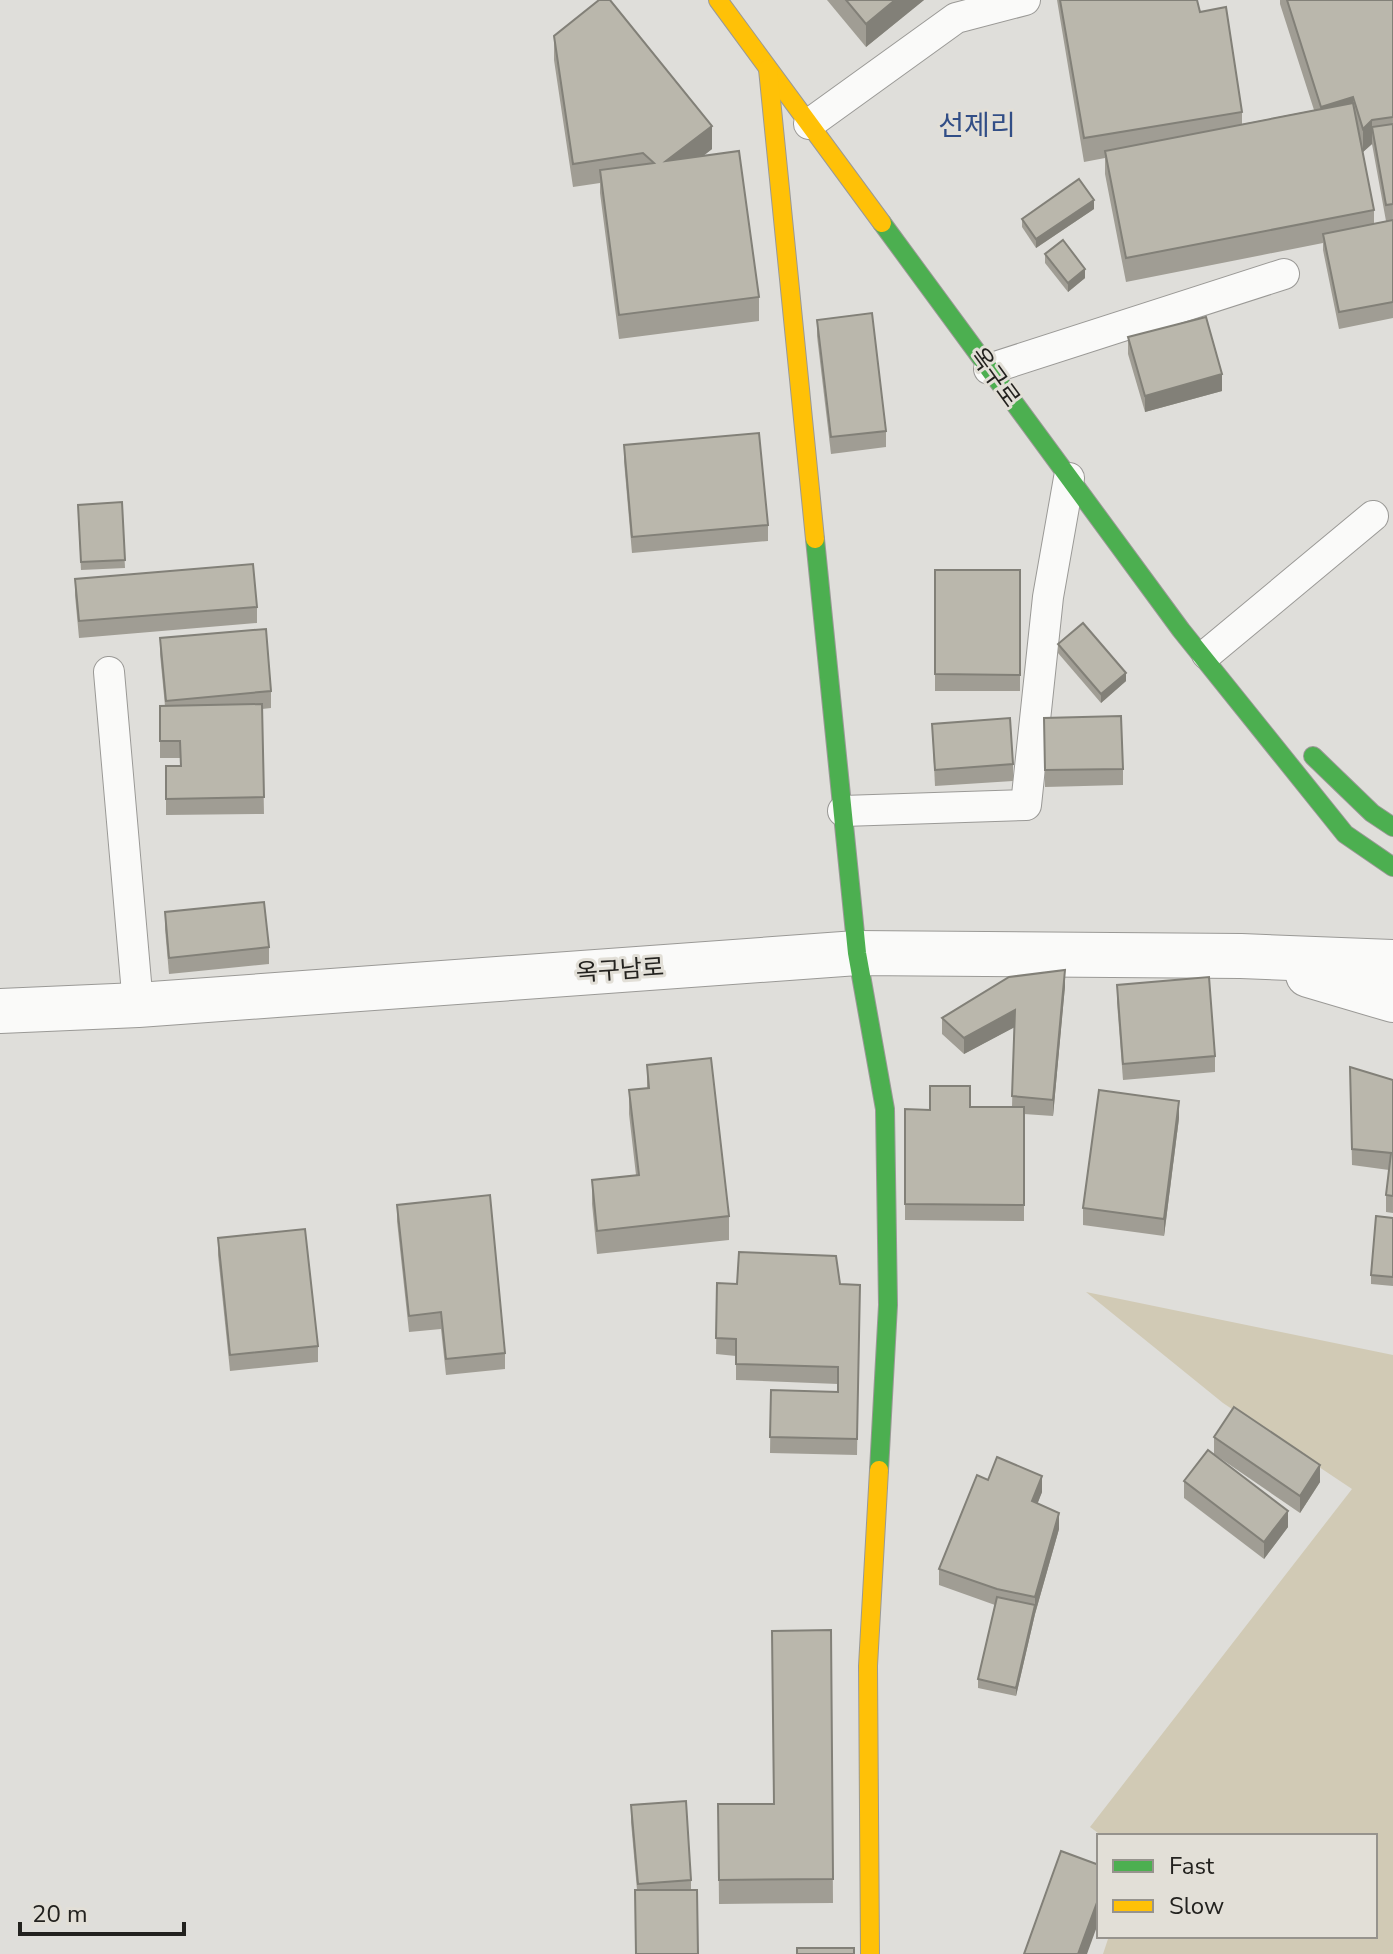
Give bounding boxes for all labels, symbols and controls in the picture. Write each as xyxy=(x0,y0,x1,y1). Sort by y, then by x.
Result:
district label: 선제리 xyxy=(938,107,1016,145)
street label: 옥구로 xyxy=(963,341,1027,413)
street label: 옥구남로 xyxy=(575,951,665,989)
legend xyxy=(1097,1834,1377,1938)
text: Fast xyxy=(1169,1850,1215,1882)
scale bar xyxy=(20,1886,184,1936)
text: Slow xyxy=(1169,1890,1224,1922)
text: 20 m xyxy=(32,1898,88,1930)

